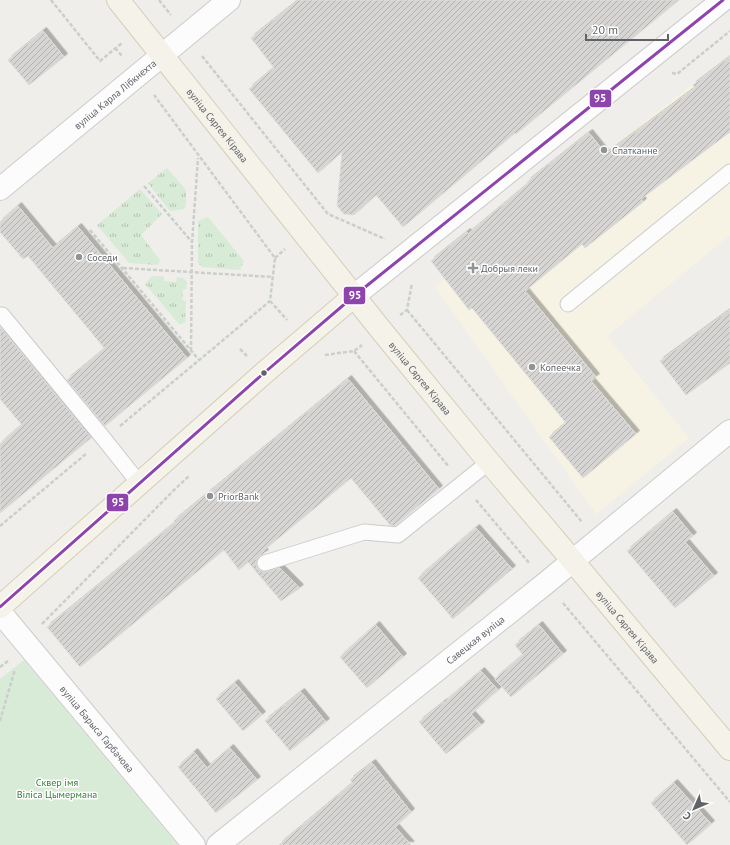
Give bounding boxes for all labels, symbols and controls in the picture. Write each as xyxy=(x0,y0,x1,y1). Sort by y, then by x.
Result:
scale bar xyxy=(586,16,668,42)
text: 20 m xyxy=(592,22,618,37)
street label: вуліца Карла Лібкнехта xyxy=(71,57,159,132)
street label: вуліца Сяргея Кірава xyxy=(184,86,251,165)
line badge: 95 xyxy=(589,89,612,108)
text: 95 xyxy=(594,91,606,105)
place label: Спатканне xyxy=(612,144,658,157)
marker: Спатканне xyxy=(599,145,609,155)
place label: Соседи xyxy=(87,251,118,264)
marker: Соседи xyxy=(74,252,84,262)
place label: Добрыя леки xyxy=(481,262,538,275)
marker: Добрыя леки xyxy=(468,263,478,273)
line badge: 95 xyxy=(343,286,366,305)
text: 95 xyxy=(349,288,361,302)
street label: вуліца Сяргея Кірава xyxy=(386,339,454,418)
place label: Копеечка xyxy=(540,361,581,374)
marker: Копеечка xyxy=(527,362,537,372)
unlabelled marker xyxy=(259,368,269,378)
place label: PriorBank xyxy=(218,490,259,503)
marker: PriorBank xyxy=(205,491,215,501)
line badge: 95 xyxy=(106,493,129,512)
text: 95 xyxy=(112,495,124,509)
street label: вуліца Сяргея Кірава xyxy=(593,588,662,666)
street label: Савецкая вуліца xyxy=(444,613,507,667)
street label: вуліца Барыса Гарбачова xyxy=(57,683,137,775)
park label: Сквер імя Віліса Цымермана xyxy=(17,776,97,801)
north arrow xyxy=(674,789,714,829)
text: С xyxy=(680,809,694,823)

